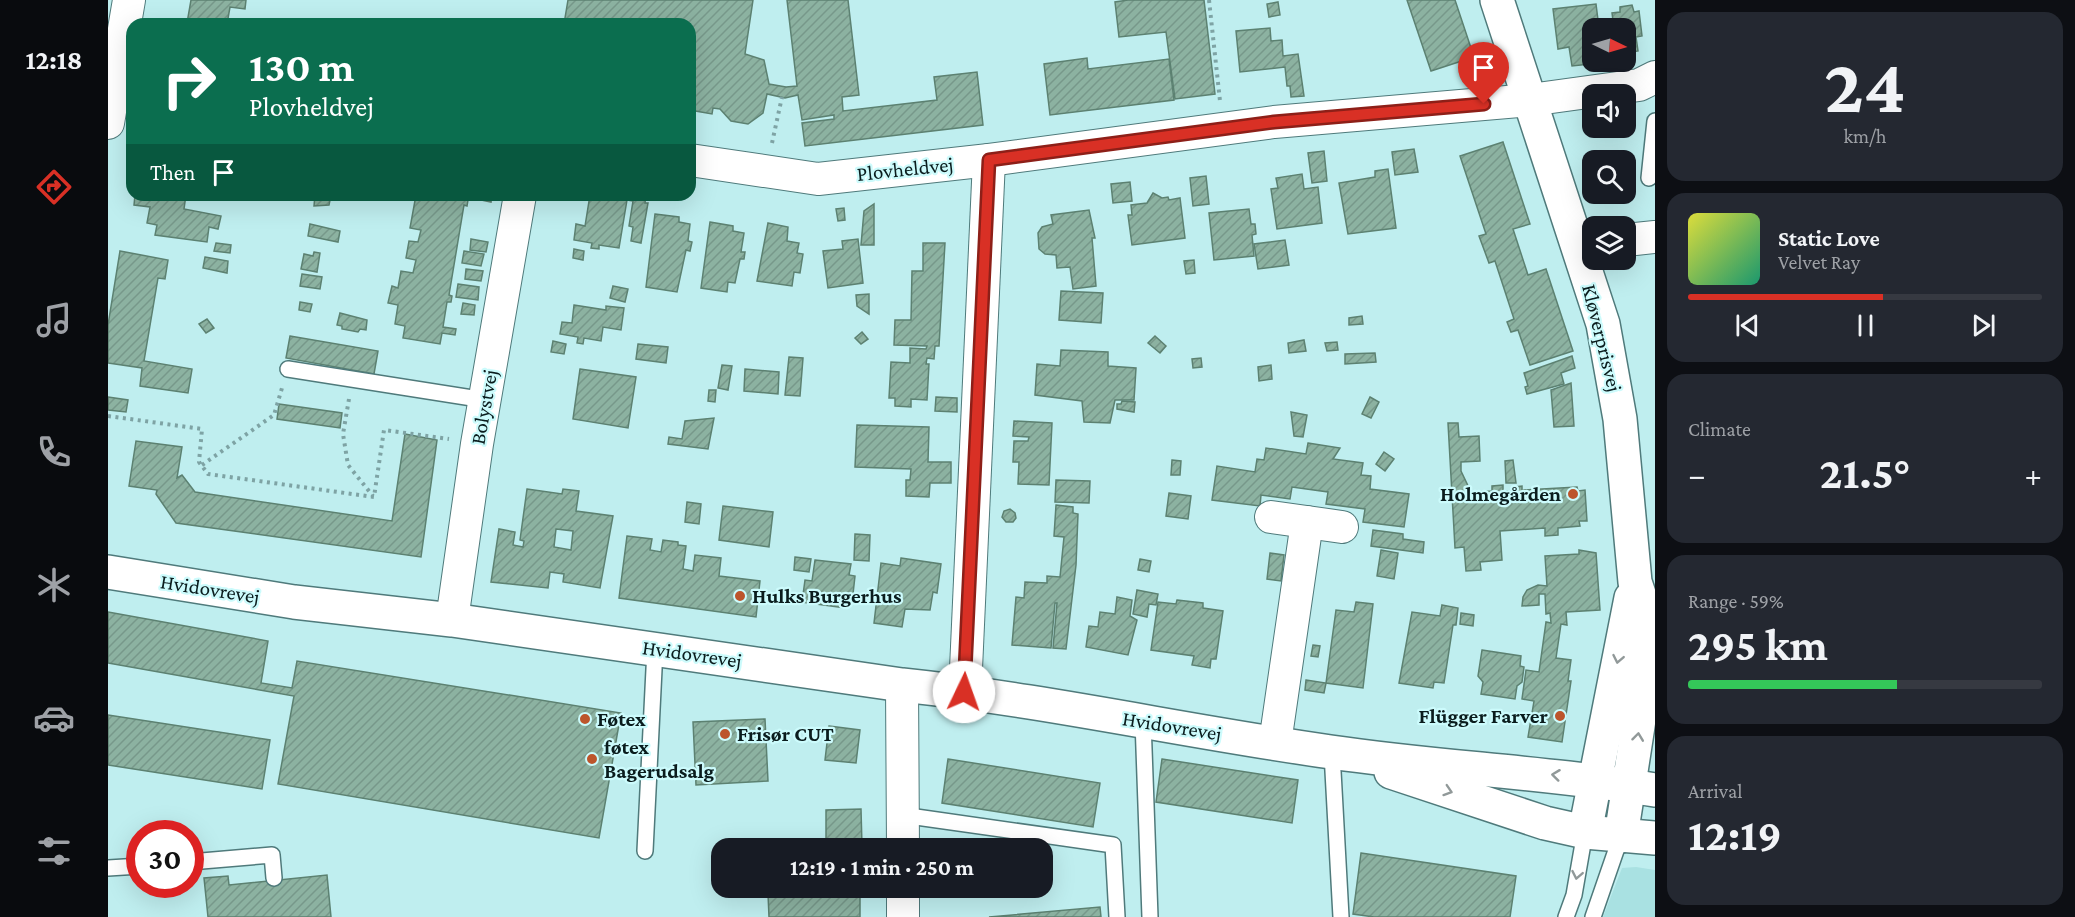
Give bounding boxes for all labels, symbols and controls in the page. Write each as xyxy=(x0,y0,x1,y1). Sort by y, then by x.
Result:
north arrow xyxy=(1582,18,1636,72)
map controls xyxy=(1582,18,1636,270)
icon: right xyxy=(150,42,228,120)
pin xyxy=(1458,42,1509,104)
text: 24 xyxy=(1824,42,1906,129)
text: 130 m xyxy=(249,43,354,90)
text: 12:18 xyxy=(25,45,83,75)
icon: arrive xyxy=(1467,51,1500,84)
button: sound xyxy=(1582,84,1636,138)
text: Plovheldvej xyxy=(249,92,374,122)
text: km/h xyxy=(1843,125,1887,147)
button: search xyxy=(1582,150,1636,204)
street label: Plovheldvej xyxy=(855,152,955,186)
icon: arrive xyxy=(207,156,240,189)
text: Then xyxy=(150,160,195,185)
icon: directions xyxy=(33,166,75,208)
button: layers xyxy=(1582,216,1636,270)
text: Static Love xyxy=(1778,226,1880,251)
text: Velvet Ray xyxy=(1778,251,1860,273)
street label: Kløverprisvej xyxy=(1577,282,1627,394)
icon: music xyxy=(33,299,75,341)
icon: previous xyxy=(1731,309,1764,342)
icon: pause xyxy=(1849,309,1882,342)
icon: next xyxy=(1967,309,2000,342)
street label: Bolystvej xyxy=(466,368,502,446)
text: Climate xyxy=(1688,418,1751,440)
icon: phone xyxy=(33,431,75,473)
text: 21.5° xyxy=(1820,448,1910,498)
text: − xyxy=(1688,456,1705,493)
text: + xyxy=(2025,456,2042,493)
place label: Holmegården xyxy=(1440,482,1561,506)
marker: Holmegården xyxy=(1566,487,1580,501)
icon: climate xyxy=(33,564,75,606)
street label: Hvidovrevej xyxy=(159,569,261,609)
place label: Hulks Burgerhus xyxy=(752,584,902,608)
marker: Hulks Burgerhus xyxy=(733,589,747,603)
text: Range · 59% xyxy=(1688,590,1784,612)
text: 295 km xyxy=(1688,620,1828,670)
street label: Hvidovrevej xyxy=(641,635,743,673)
one-way arrow xyxy=(1612,654,1625,664)
position arrow xyxy=(932,660,996,724)
icon: car xyxy=(33,697,75,739)
place label: Flügger Farver xyxy=(1418,704,1549,728)
street label: Hvidovrevej xyxy=(1121,706,1223,746)
place label: Føtex xyxy=(597,707,646,731)
marker: Flügger Farver xyxy=(1553,709,1567,723)
marker: Føtex xyxy=(578,712,592,726)
place label: Frisør CUT xyxy=(737,722,834,746)
marker: Frisør CUT xyxy=(718,727,732,741)
one-way arrow xyxy=(1631,732,1643,741)
place label: føtex Bagerudsalg xyxy=(604,735,715,783)
marker: føtex Bagerudsalg xyxy=(585,752,599,766)
one-way arrow xyxy=(1551,770,1560,782)
text: Arrival xyxy=(1688,780,1742,802)
one-way arrow xyxy=(1442,784,1453,796)
text: 12:19 xyxy=(1688,810,1782,860)
speed limit sign: 30 xyxy=(126,820,204,898)
icon: filters xyxy=(33,830,75,872)
text: 12:19 · 1 min · 250 m xyxy=(790,855,974,880)
one-way arrow xyxy=(1571,870,1584,880)

